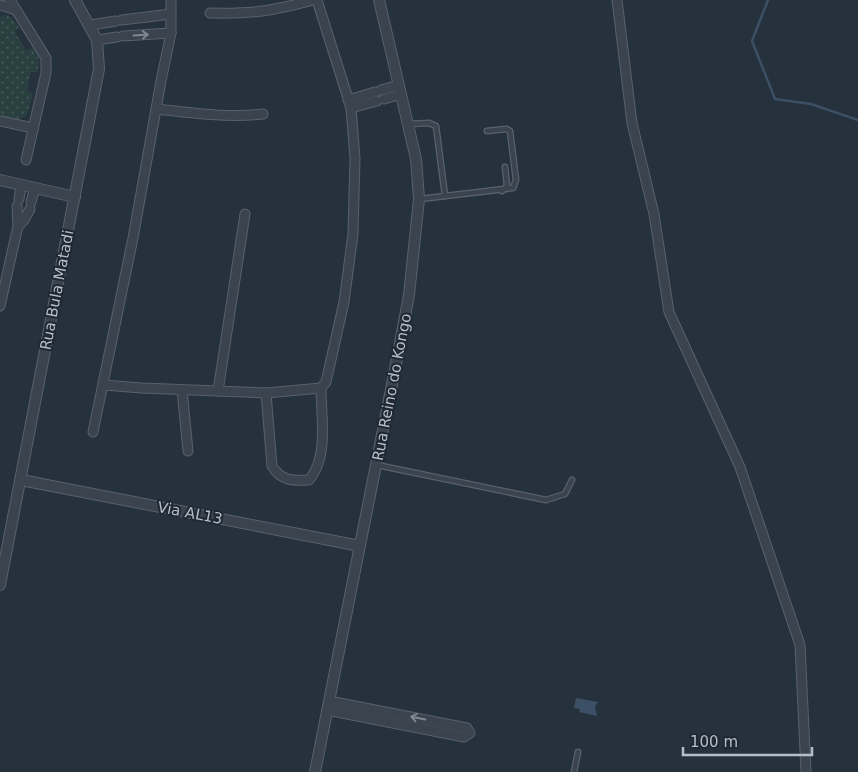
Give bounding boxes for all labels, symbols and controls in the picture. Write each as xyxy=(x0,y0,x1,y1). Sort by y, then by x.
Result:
one-way arrow xyxy=(133,30,149,40)
street label: Rua Bula Matadi xyxy=(37,228,77,352)
street label: Rua Reino do Kongo xyxy=(369,312,415,462)
street label: Via AL13 xyxy=(156,498,224,528)
one-way arrow xyxy=(410,713,426,723)
scale bar xyxy=(683,724,812,756)
text: 100 m xyxy=(690,733,738,751)

